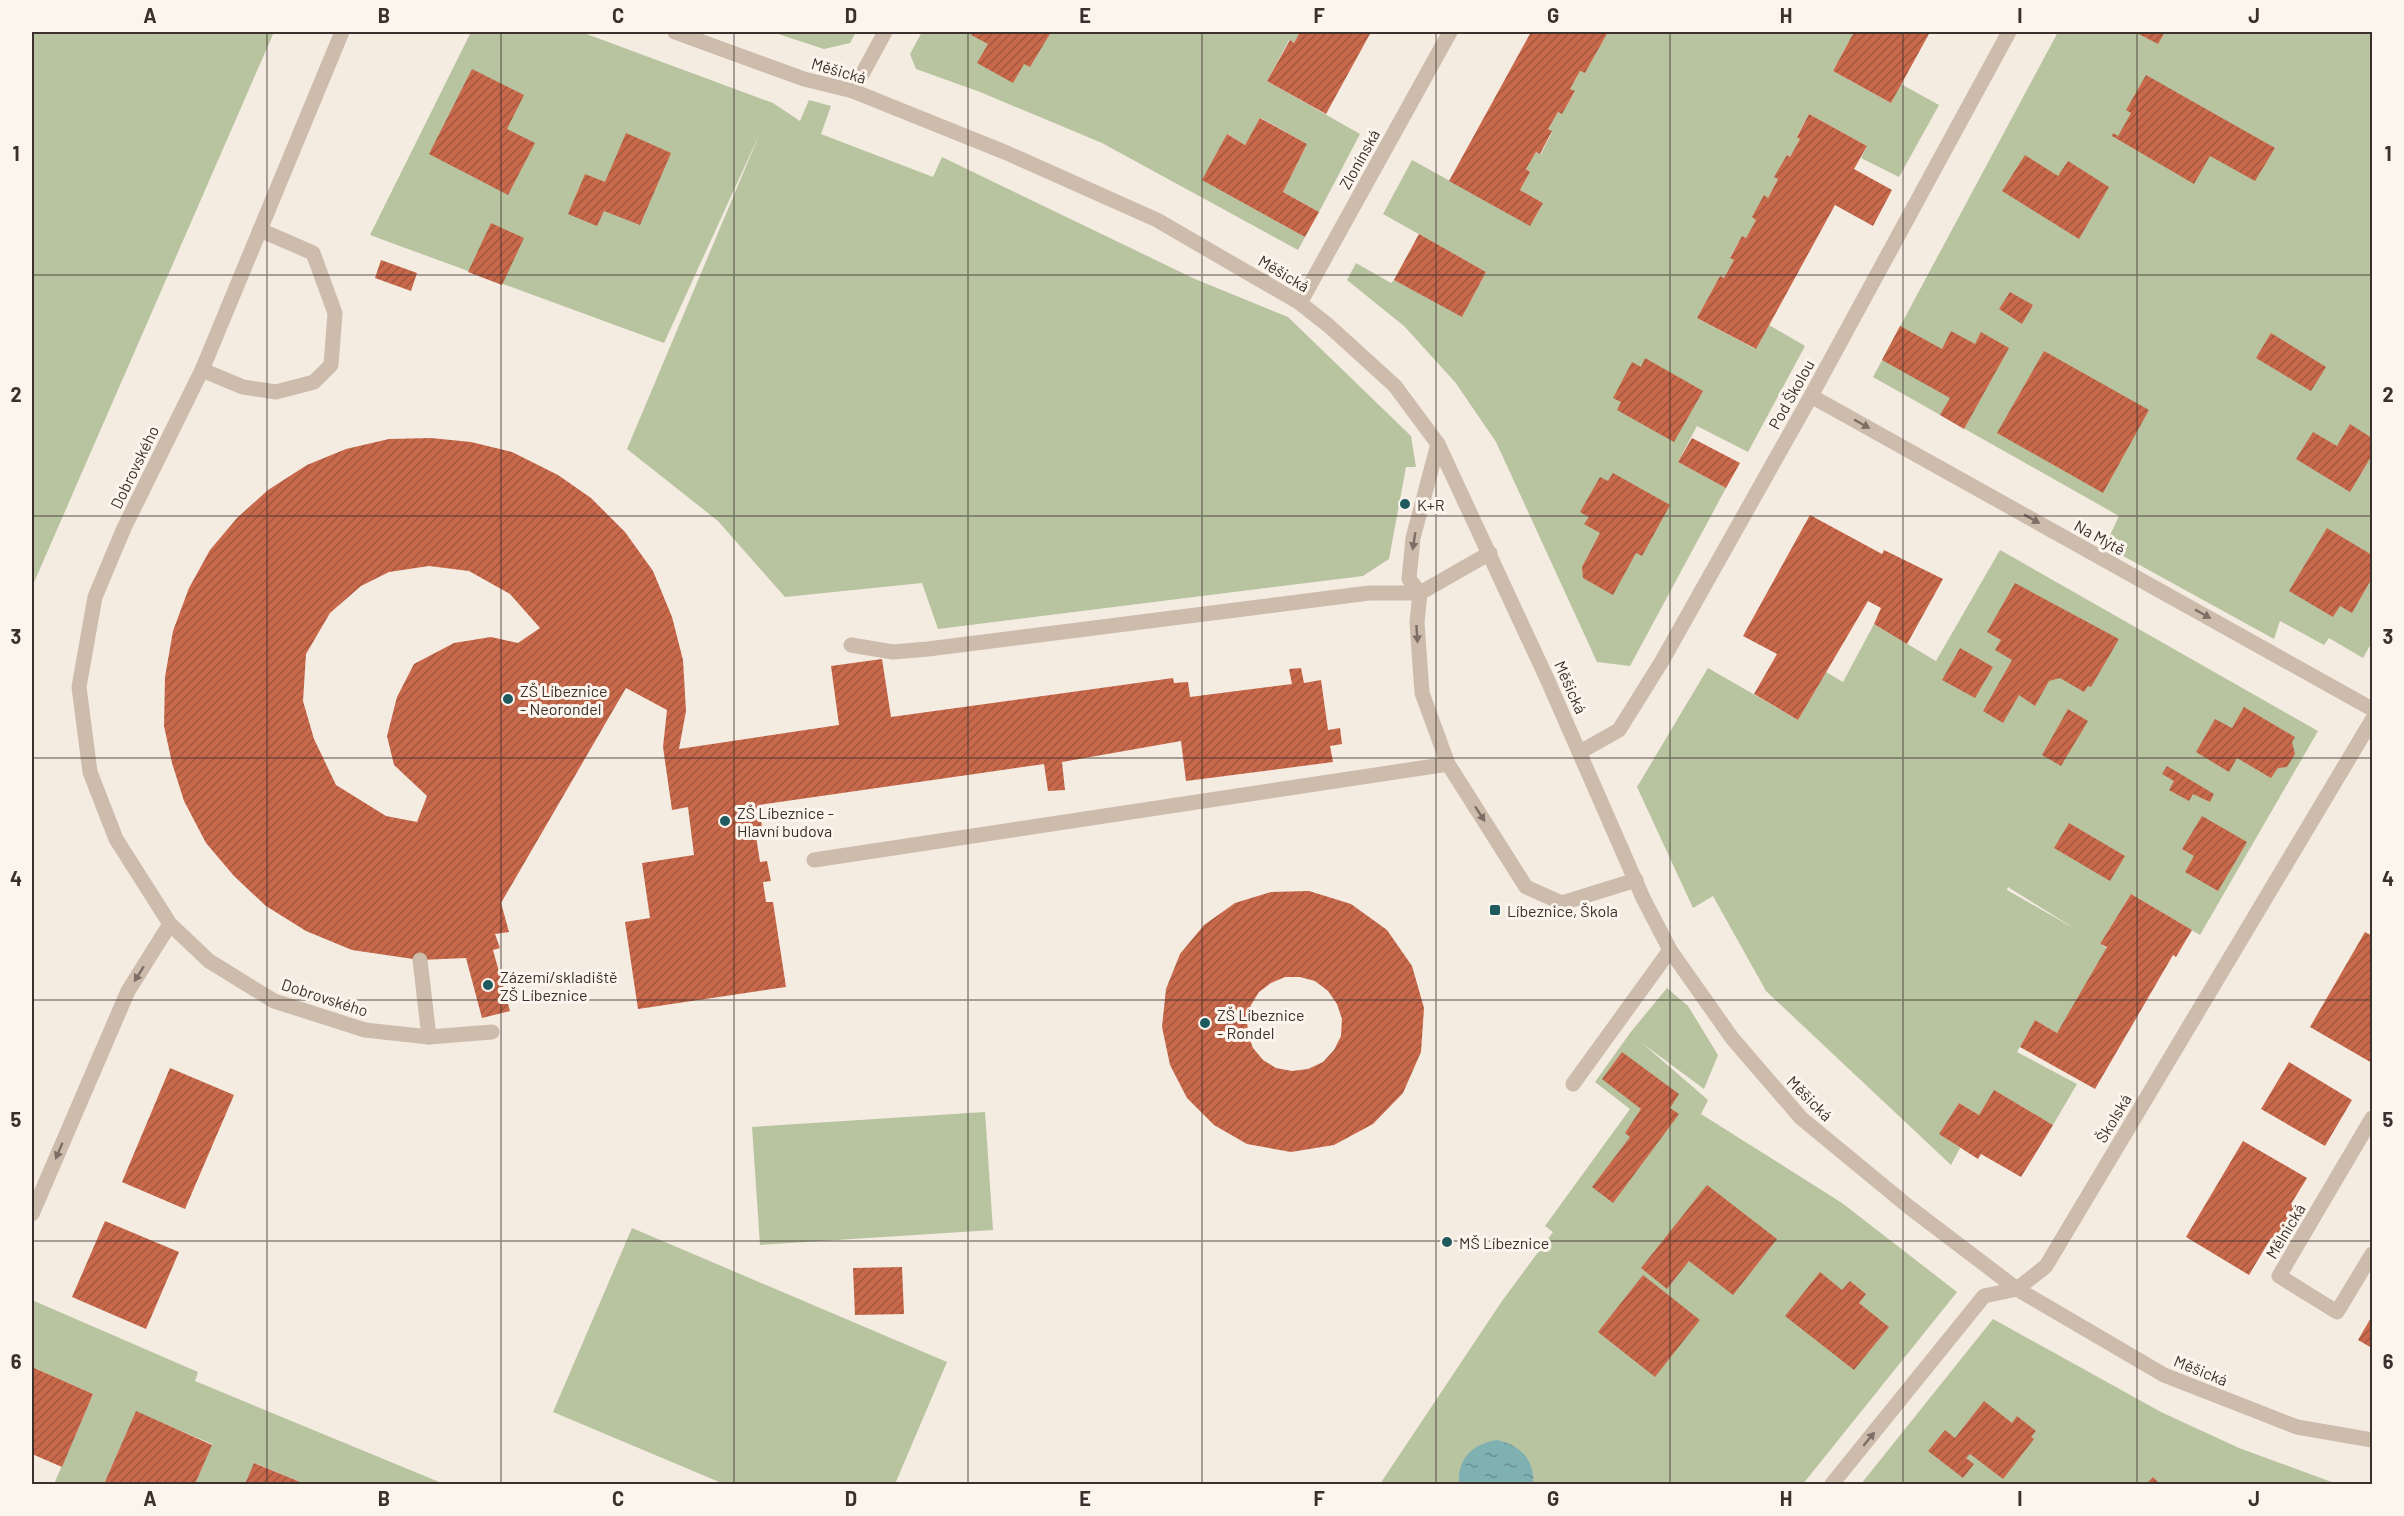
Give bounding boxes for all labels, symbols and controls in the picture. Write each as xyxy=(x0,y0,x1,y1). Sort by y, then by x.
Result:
text: A xyxy=(143,3,157,27)
text: B xyxy=(378,3,390,27)
text: C xyxy=(612,3,624,27)
text: D xyxy=(845,3,857,27)
text: E xyxy=(1079,3,1091,27)
text: F xyxy=(1313,3,1325,27)
text: G xyxy=(1547,3,1559,27)
text: H xyxy=(1780,3,1792,27)
text: I xyxy=(2017,3,2023,27)
text: J xyxy=(2248,3,2260,27)
street label: Měšická xyxy=(809,53,869,87)
street label: Zlonínská xyxy=(1335,126,1383,192)
text: 1 xyxy=(12,141,20,165)
text: 1 xyxy=(2384,141,2392,165)
street label: Měšická xyxy=(1255,250,1313,296)
street label: Pod Školou xyxy=(1764,356,1818,432)
text: 2 xyxy=(10,382,22,406)
text: 2 xyxy=(2382,382,2394,406)
one-way arrow xyxy=(1854,419,1871,429)
street label: Dobrovského xyxy=(106,422,162,512)
place label: K+R xyxy=(1417,495,1445,514)
marker: K+R xyxy=(1398,497,1412,511)
one-way arrow xyxy=(2024,514,2041,524)
street label: Na Mýtě xyxy=(2071,515,2129,559)
one-way arrow xyxy=(1409,532,1418,551)
one-way arrow xyxy=(2194,609,2211,619)
text: 3 xyxy=(11,624,21,648)
one-way arrow xyxy=(1413,624,1422,643)
text: 3 xyxy=(2383,624,2393,648)
street label: Měšická xyxy=(1551,658,1591,716)
place label: ZŠ Líbeznice - Neorondel xyxy=(520,681,608,718)
marker: ZŠ Líbeznice - Neorondel xyxy=(501,692,515,706)
place label: ZŠ Líbeznice - Hlavní budova xyxy=(737,803,834,840)
one-way arrow xyxy=(1475,806,1486,823)
marker: ZŠ Líbeznice - Hlavní budova xyxy=(718,814,732,828)
text: 4 xyxy=(10,866,22,890)
text: 4 xyxy=(2382,866,2394,890)
place label: Líbeznice, Škola xyxy=(1507,901,1618,920)
marker: Líbeznice, Škola xyxy=(1488,903,1502,917)
one-way arrow xyxy=(133,965,144,982)
place label: Zázemí/skladiště ZŠ Líbeznice xyxy=(500,967,618,1004)
street label: Dobrovského xyxy=(279,974,371,1020)
marker: Zázemí/skladiště ZŠ Líbeznice xyxy=(481,978,495,992)
place label: ZŠ Líbeznice - Rondel xyxy=(1217,1005,1305,1042)
marker: ZŠ Líbeznice - Rondel xyxy=(1198,1016,1212,1030)
street label: Měšická xyxy=(1783,1071,1837,1125)
street label: Školská xyxy=(2091,1090,2135,1146)
text: 5 xyxy=(11,1107,22,1131)
text: 5 xyxy=(2383,1107,2394,1131)
one-way arrow xyxy=(54,1142,63,1160)
street label: Mělnická xyxy=(2261,1200,2309,1262)
place label: MŠ Líbeznice xyxy=(1459,1233,1549,1252)
marker: MŠ Líbeznice xyxy=(1440,1235,1454,1249)
text: 6 xyxy=(11,1349,22,1373)
text: 6 xyxy=(2383,1349,2394,1373)
street label: Měšická xyxy=(2171,1351,2231,1389)
one-way arrow xyxy=(1862,1432,1875,1447)
text: A xyxy=(143,1486,157,1510)
text: B xyxy=(378,1486,390,1510)
text: C xyxy=(612,1486,624,1510)
text: D xyxy=(845,1486,857,1510)
text: E xyxy=(1079,1486,1091,1510)
text: F xyxy=(1313,1486,1325,1510)
text: G xyxy=(1547,1486,1559,1510)
text: H xyxy=(1780,1486,1792,1510)
text: I xyxy=(2017,1486,2023,1510)
text: J xyxy=(2248,1486,2260,1510)

